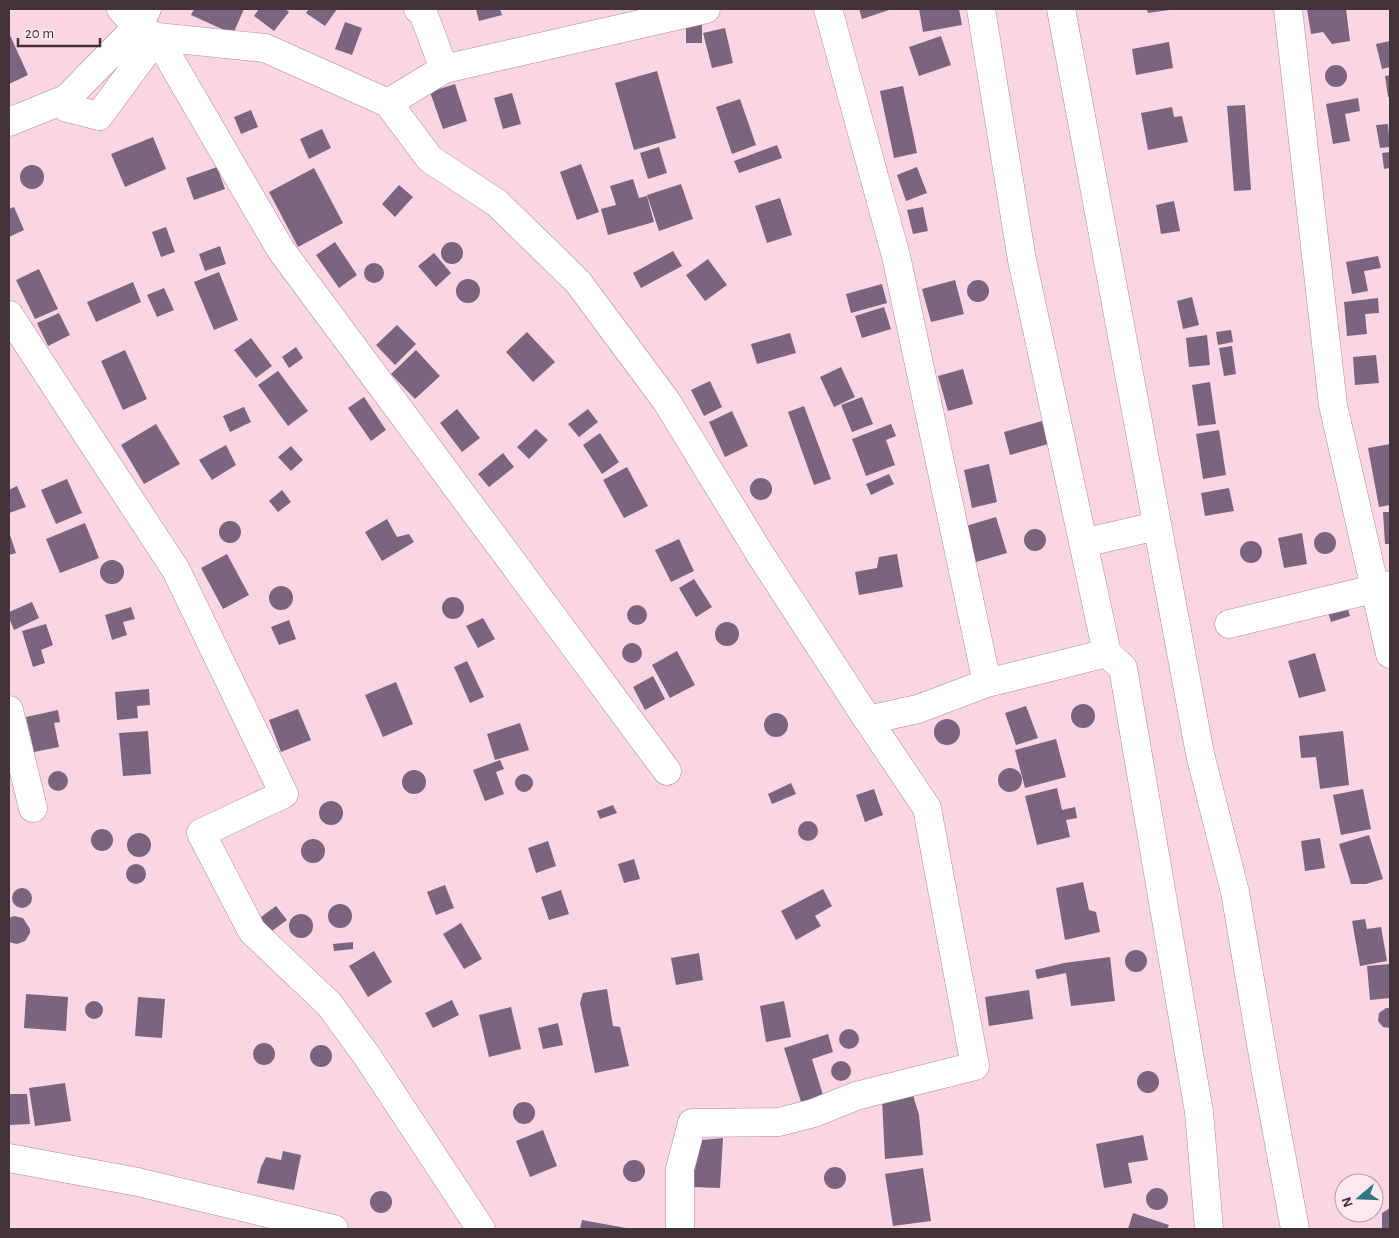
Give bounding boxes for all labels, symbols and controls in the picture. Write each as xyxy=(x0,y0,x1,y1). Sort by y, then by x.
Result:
scale bar xyxy=(18,15,100,47)
text: 20 m xyxy=(25,26,54,41)
north arrow xyxy=(1334,1173,1384,1223)
text: N xyxy=(1339,1195,1356,1209)

